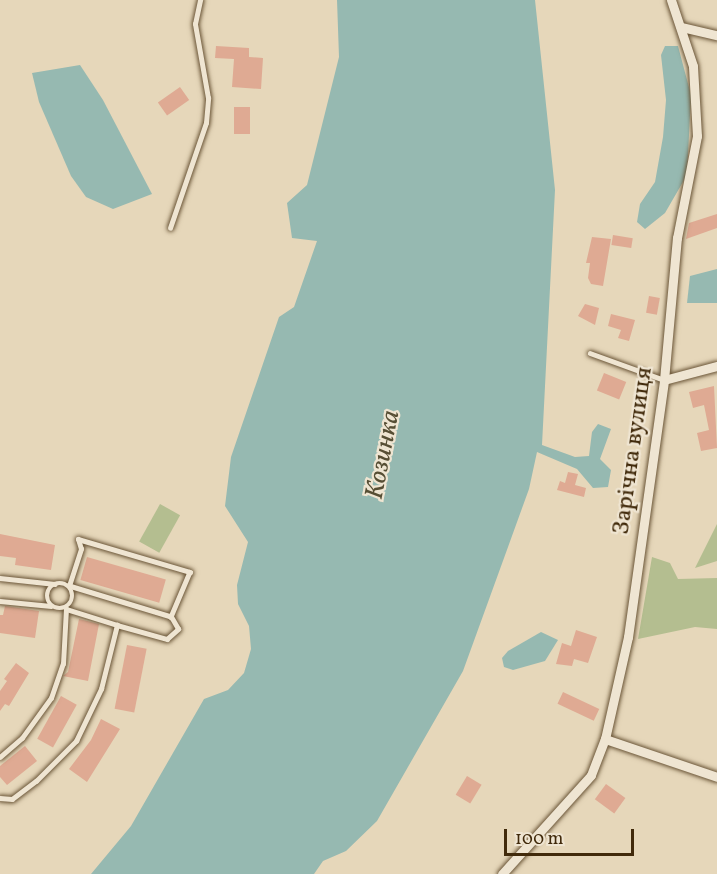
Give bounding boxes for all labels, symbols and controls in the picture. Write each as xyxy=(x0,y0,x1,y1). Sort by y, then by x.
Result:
street label: Зарічна вулиця xyxy=(608,365,660,537)
water label: Козинка xyxy=(360,408,408,502)
scale bar xyxy=(507,817,638,855)
text: 100 m xyxy=(515,827,564,852)

